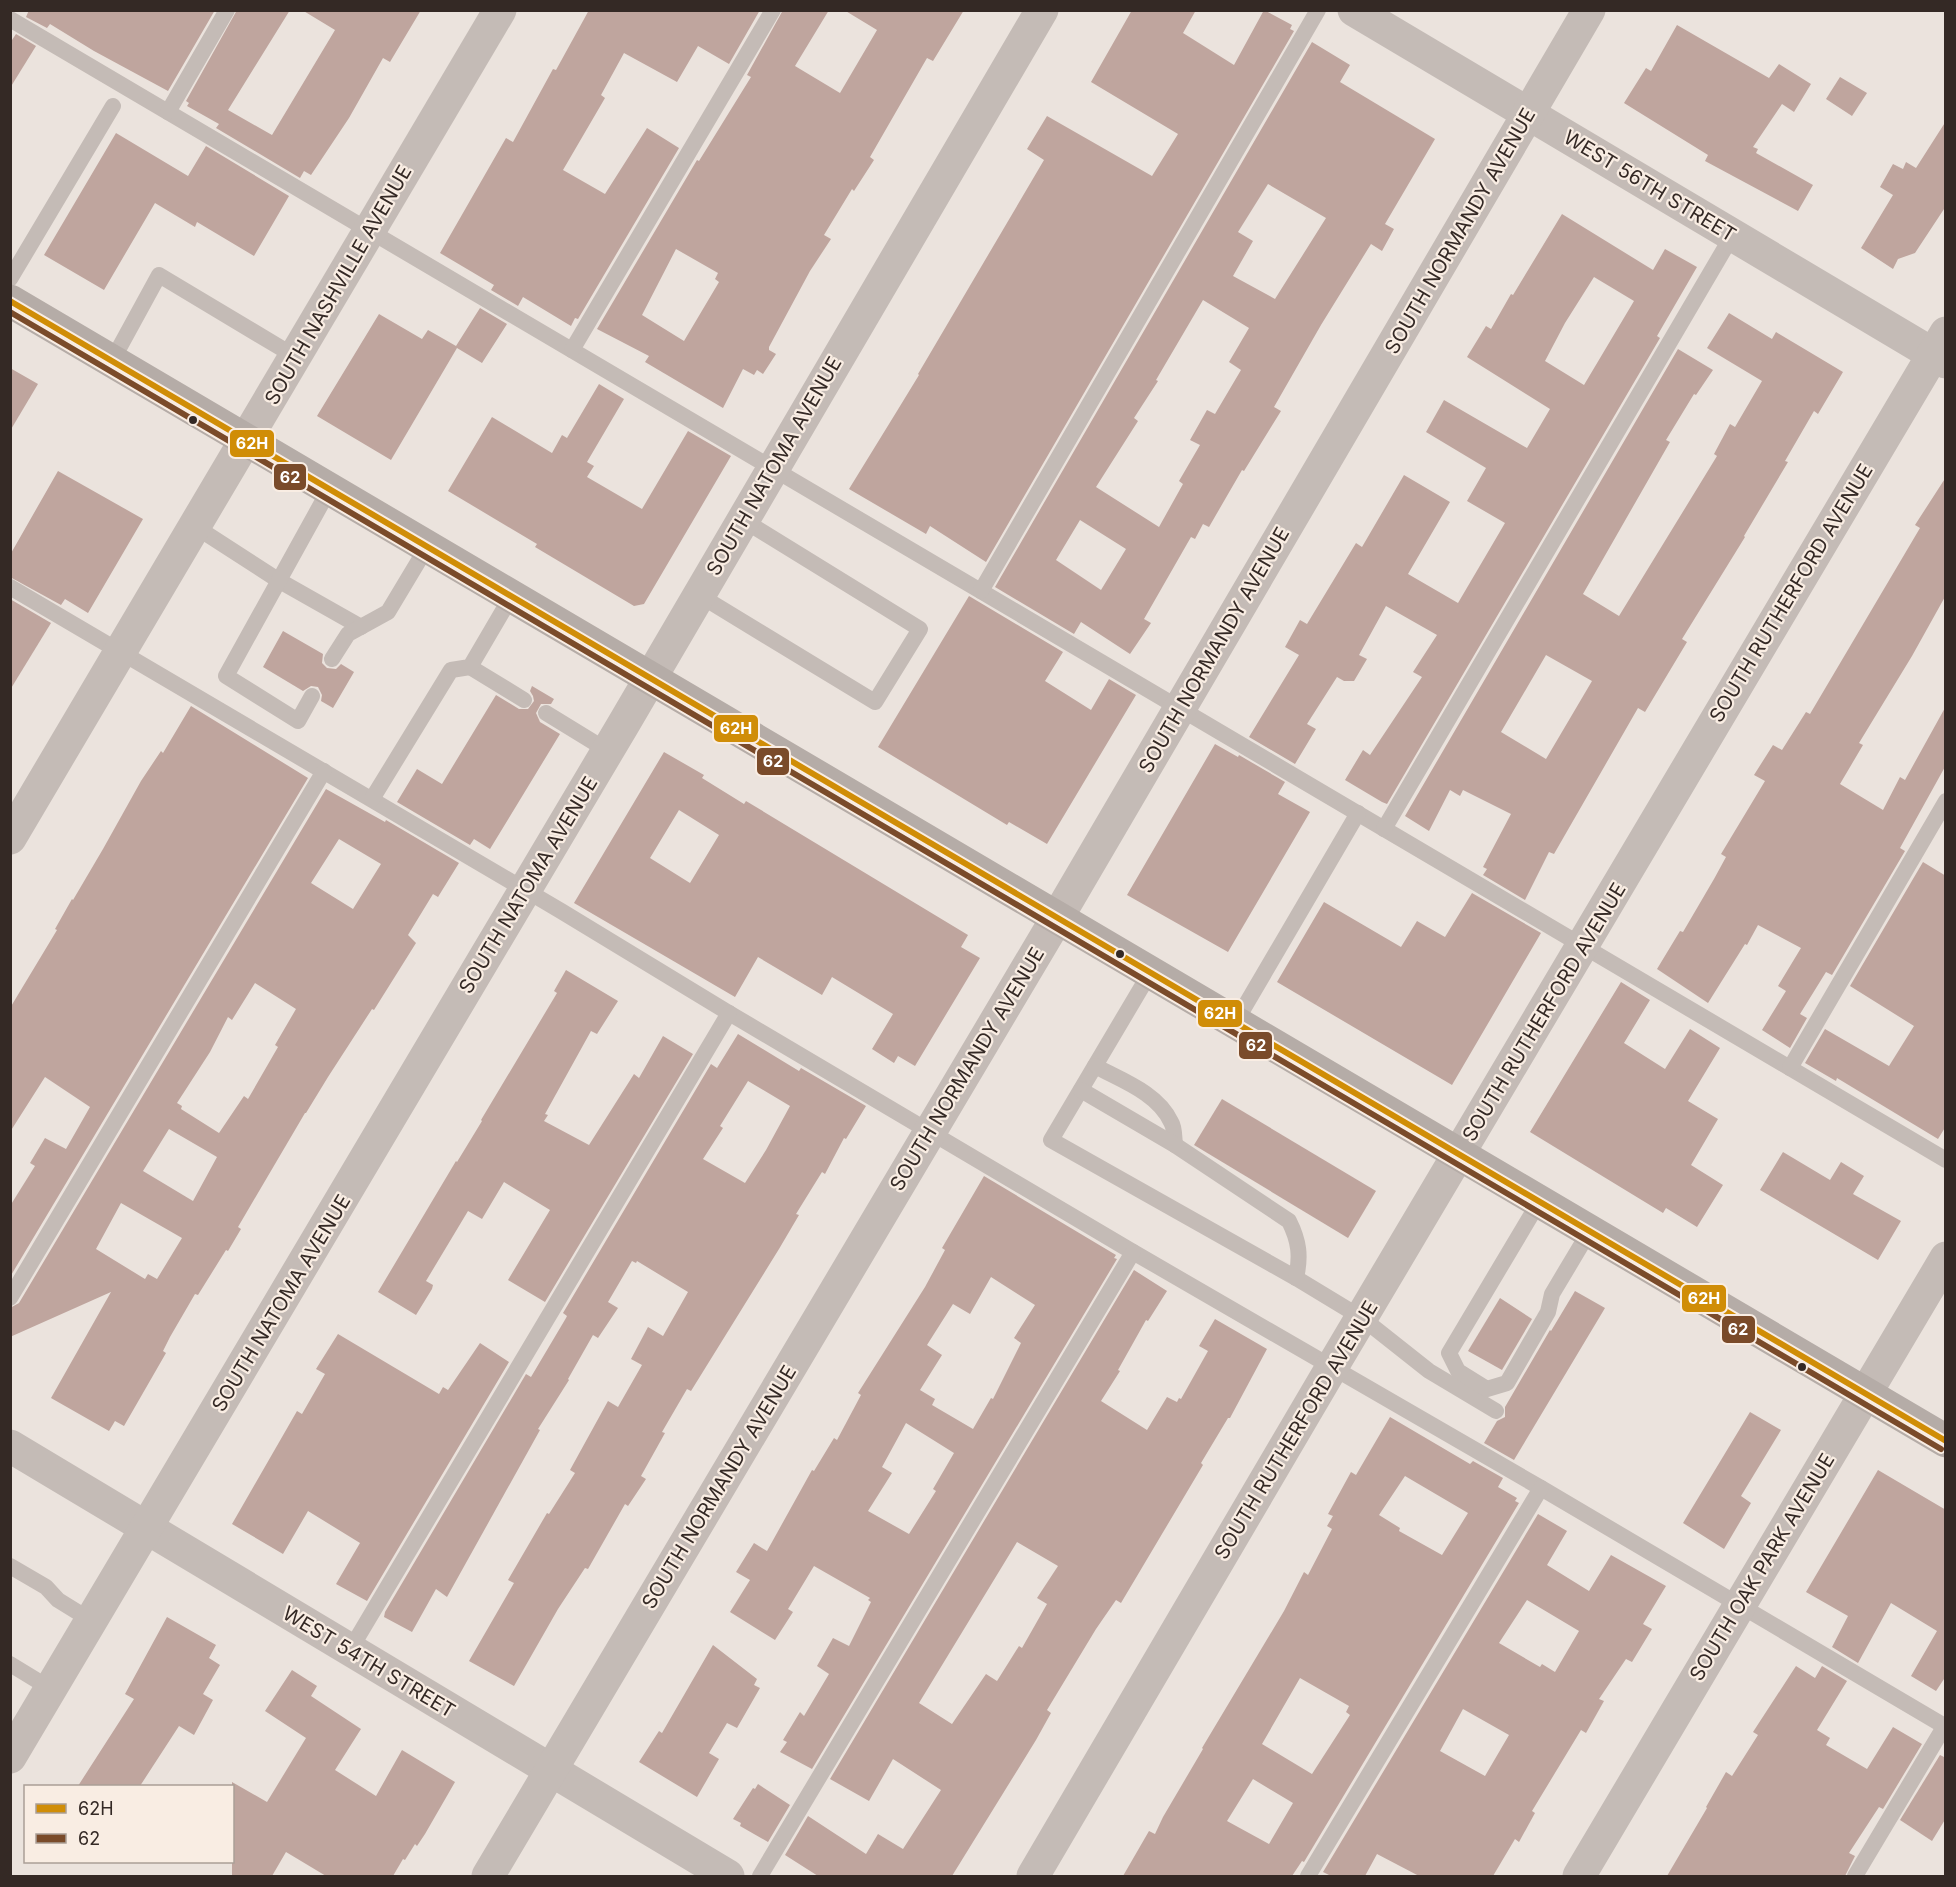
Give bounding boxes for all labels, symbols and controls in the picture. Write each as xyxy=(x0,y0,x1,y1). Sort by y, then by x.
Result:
street label: SOUTH NORMANDY AVENUE xyxy=(1380,104,1540,358)
street label: WEST 56TH STREET xyxy=(1560,125,1740,247)
street label: SOUTH NASHVILLE AVENUE xyxy=(259,161,417,409)
street label: SOUTH NATOMA AVENUE xyxy=(701,352,847,580)
unlabelled marker xyxy=(187,414,199,426)
line badge: 62H xyxy=(229,429,275,458)
text: 62H xyxy=(236,433,268,453)
street label: SOUTH RUTHERFORD AVENUE xyxy=(1704,459,1878,727)
line badge: 62 xyxy=(273,463,307,491)
text: 62 xyxy=(280,467,300,487)
street label: SOUTH NORMANDY AVENUE xyxy=(1134,523,1294,777)
line badge: 62H xyxy=(713,714,759,743)
text: 62H xyxy=(720,718,752,738)
line badge: 62 xyxy=(756,747,790,776)
text: 62 xyxy=(763,751,783,771)
street label: SOUTH NATOMA AVENUE xyxy=(454,772,602,998)
street label: SOUTH RUTHERFORD AVENUE xyxy=(1457,878,1631,1146)
street label: SOUTH NORMANDY AVENUE xyxy=(885,943,1049,1195)
unlabelled marker xyxy=(1114,948,1126,960)
line badge: 62H xyxy=(1197,999,1243,1028)
text: 62H xyxy=(1204,1003,1236,1023)
line badge: 62 xyxy=(1238,1031,1273,1060)
text: 62 xyxy=(1246,1035,1266,1055)
street label: SOUTH NATOMA AVENUE xyxy=(207,1190,355,1416)
line badge: 62H xyxy=(1681,1284,1727,1313)
text: 62H xyxy=(1688,1288,1720,1308)
street label: SOUTH RUTHERFORD AVENUE xyxy=(1209,1296,1383,1564)
line badge: 62 xyxy=(1721,1315,1756,1344)
text: 62 xyxy=(1728,1319,1748,1339)
street label: SOUTH NORMANDY AVENUE xyxy=(637,1361,801,1613)
unlabelled marker xyxy=(1796,1361,1808,1373)
street label: SOUTH OAK PARK AVENUE xyxy=(1684,1449,1840,1685)
street label: WEST 54TH STREET xyxy=(278,1601,460,1723)
legend xyxy=(24,1785,234,1863)
text: 62H xyxy=(78,1798,114,1819)
text: 62 xyxy=(78,1828,100,1849)

